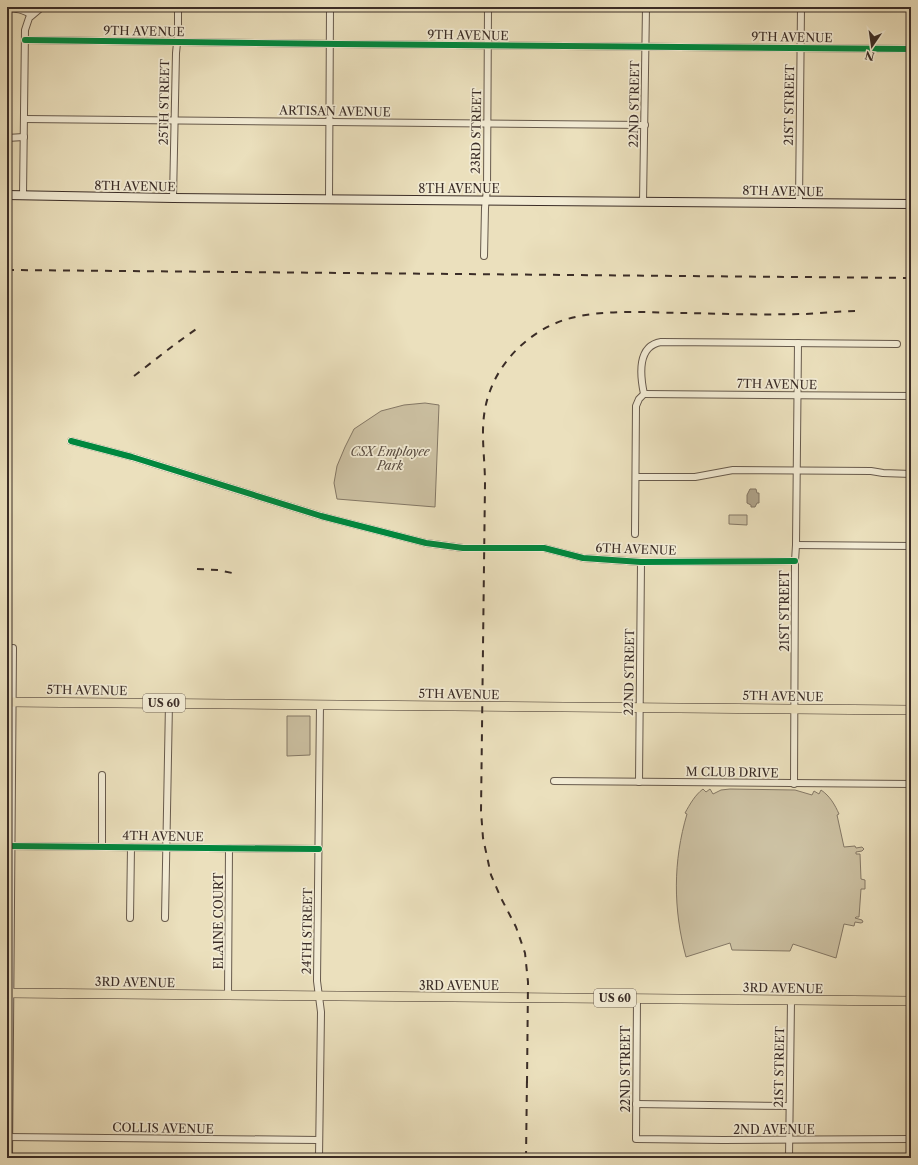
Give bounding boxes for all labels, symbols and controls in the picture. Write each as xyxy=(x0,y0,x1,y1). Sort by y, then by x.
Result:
street label: 9TH AVENUE xyxy=(103,23,185,39)
north arrow xyxy=(852,26,892,66)
street label: 9TH AVENUE xyxy=(427,27,509,43)
street label: 9TH AVENUE xyxy=(751,29,833,45)
text: N xyxy=(863,48,876,64)
street label: 25TH STREET xyxy=(156,59,172,145)
street label: 22ND STREET xyxy=(626,60,642,148)
street label: 21ST STREET xyxy=(781,64,797,146)
street label: 23RD STREET xyxy=(468,88,484,174)
street label: ARTISAN AVENUE xyxy=(278,103,391,119)
street label: 8TH AVENUE xyxy=(94,178,176,194)
street label: 8TH AVENUE xyxy=(418,181,500,196)
street label: 8TH AVENUE xyxy=(742,183,824,199)
street label: 7TH AVENUE xyxy=(737,376,817,392)
park label: CSX Employee Park xyxy=(350,444,431,473)
street label: 6TH AVENUE xyxy=(595,540,677,558)
street label: 21ST STREET xyxy=(777,570,792,652)
street label: 22ND STREET xyxy=(621,628,637,716)
street label: 5TH AVENUE xyxy=(46,682,128,698)
street label: 5TH AVENUE xyxy=(418,686,500,702)
street label: 5TH AVENUE xyxy=(742,688,824,704)
road number: US 60 xyxy=(143,694,185,712)
street label: M CLUB DRIVE xyxy=(685,764,779,780)
street label: 4TH AVENUE xyxy=(122,828,204,844)
street label: ELAINE COURT xyxy=(211,873,226,969)
street label: 24TH STREET xyxy=(299,887,315,975)
street label: 3RD AVENUE xyxy=(95,974,175,990)
street label: 3RD AVENUE xyxy=(419,978,499,993)
street label: 3RD AVENUE xyxy=(743,980,823,996)
road number: US 60 xyxy=(594,989,636,1007)
street label: 22ND STREET xyxy=(618,1025,633,1113)
street label: 21ST STREET xyxy=(771,1026,787,1108)
street label: COLLIS AVENUE xyxy=(112,1120,214,1136)
street label: 2ND AVENUE xyxy=(733,1122,815,1137)

